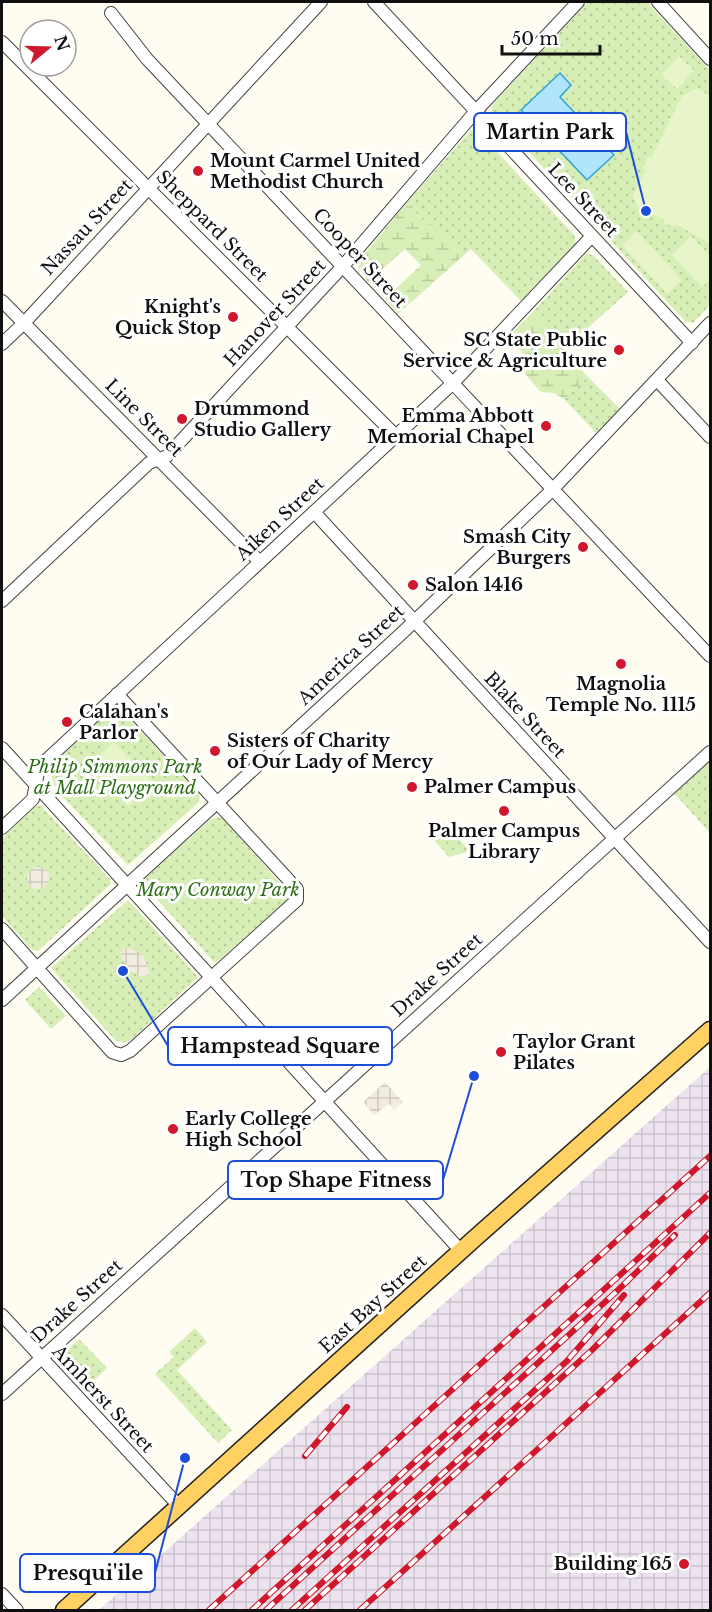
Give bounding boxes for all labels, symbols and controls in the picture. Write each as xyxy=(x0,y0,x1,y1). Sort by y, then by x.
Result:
north arrow xyxy=(18,18,78,78)
scale bar xyxy=(502,18,600,56)
text: 50 m xyxy=(511,28,559,50)
text: N xyxy=(50,33,74,53)
callout: Martin Park xyxy=(474,113,626,151)
text: Martin Park xyxy=(486,120,615,144)
place label: Mount Carmel United Methodist Church xyxy=(210,150,421,193)
street label: Lee Street xyxy=(543,158,623,242)
marker: Mount Carmel United Methodist Church xyxy=(191,164,205,178)
street label: Sheppard Street xyxy=(152,166,272,286)
street label: Nassau Street xyxy=(37,174,137,280)
street label: Cooper Street xyxy=(308,204,412,312)
street label: Hanover Street xyxy=(220,255,330,371)
place label: Knight's Quick Stop xyxy=(115,296,221,339)
marker: Knight's Quick Stop xyxy=(226,310,240,324)
place label: SC State Public Service & Agriculture xyxy=(403,329,607,372)
marker: SC State Public Service & Agriculture xyxy=(612,343,626,357)
street label: Line Street xyxy=(100,374,188,462)
place label: Drummond Studio Gallery xyxy=(194,398,331,441)
place label: Emma Abbott Memorial Chapel xyxy=(367,405,535,448)
marker: Drummond Studio Gallery xyxy=(175,412,189,426)
marker: Emma Abbott Memorial Chapel xyxy=(539,419,553,433)
street label: Aiken Street xyxy=(231,472,329,566)
place label: Smash City Burgers xyxy=(463,526,571,569)
marker: Smash City Burgers xyxy=(576,540,590,554)
place label: Salon 1416 xyxy=(425,574,523,596)
marker: Salon 1416 xyxy=(406,578,420,592)
street label: America Street xyxy=(293,600,409,710)
marker: Magnolia Temple No. 1115 xyxy=(614,657,628,671)
street label: Blake Street xyxy=(480,667,571,763)
place label: Magnolia Temple No. 1115 xyxy=(546,673,696,716)
place label: Calahan's Parlor xyxy=(79,701,169,744)
marker: Calahan's Parlor xyxy=(60,715,74,729)
place label: Sisters of Charity of Our Lady of Mercy xyxy=(227,730,433,773)
marker: Sisters of Charity of Our Lady of Mercy xyxy=(208,744,222,758)
park label: Philip Simmons Park at Mall Playground xyxy=(27,756,202,799)
place label: Palmer Campus xyxy=(424,776,576,798)
marker: Palmer Campus xyxy=(405,780,419,794)
marker: Palmer Campus Library xyxy=(497,804,511,818)
place label: Palmer Campus Library xyxy=(428,820,580,863)
park label: Mary Conway Park xyxy=(135,879,300,901)
street label: Drake Street xyxy=(387,928,487,1021)
callout: Hampstead Square xyxy=(168,1027,392,1065)
place label: Taylor Grant Pilates xyxy=(513,1031,636,1074)
text: Hampstead Square xyxy=(180,1034,380,1058)
marker: Taylor Grant Pilates xyxy=(494,1045,508,1059)
place label: Early College High School xyxy=(185,1108,311,1151)
marker: Early College High School xyxy=(166,1122,180,1136)
callout: Top Shape Fitness xyxy=(228,1161,443,1199)
text: Top Shape Fitness xyxy=(241,1168,431,1192)
street label: East Bay Street xyxy=(315,1250,431,1358)
street label: Drake Street xyxy=(27,1254,127,1347)
street label: Amherst Street xyxy=(47,1340,159,1457)
place label: Building 165 xyxy=(554,1553,672,1575)
callout: Presqui'ile xyxy=(20,1554,155,1592)
marker: Building 165 xyxy=(677,1557,691,1571)
text: Presqui'ile xyxy=(33,1561,143,1585)

